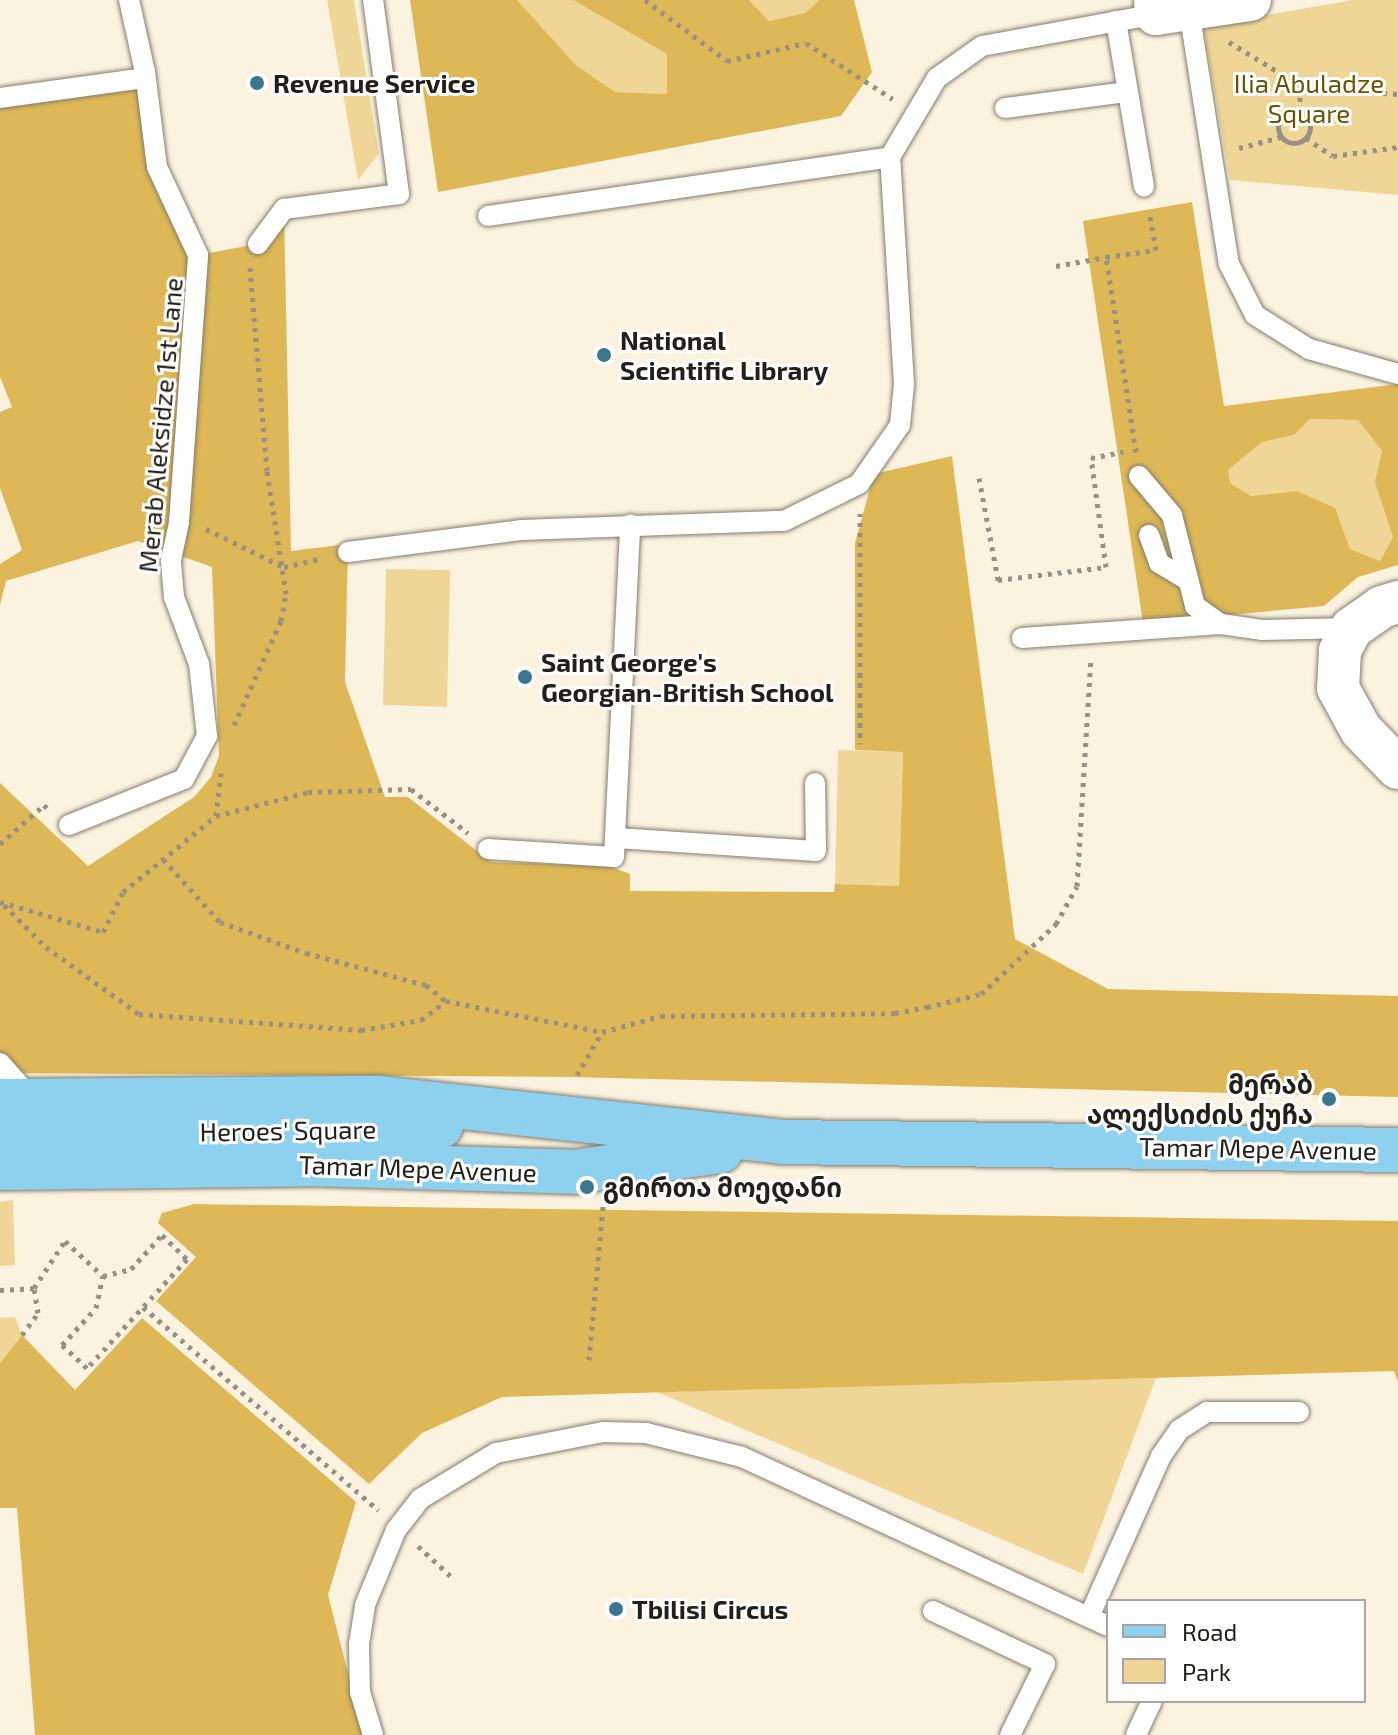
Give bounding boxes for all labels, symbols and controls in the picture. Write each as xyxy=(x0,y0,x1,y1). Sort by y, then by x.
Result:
place label: Revenue Service xyxy=(273,67,475,99)
park label: Ilia Abuladze Square xyxy=(1234,67,1384,128)
marker: Revenue Service xyxy=(248,74,266,92)
street label: Merab Aleksidze 1st Lane xyxy=(132,276,188,574)
place label: National Scientific Library xyxy=(620,324,828,386)
marker: National Scientific Library xyxy=(595,346,613,364)
place label: Saint George's Georgian-British School xyxy=(541,646,833,708)
marker: Saint George's Georgian-British School xyxy=(516,668,534,686)
place label: მერაბ ალექსიძის ქუჩა xyxy=(1087,1068,1313,1130)
marker: მერაბ ალექსიძის ქუჩა xyxy=(1320,1090,1338,1108)
street label: Heroes' Square xyxy=(199,1113,377,1147)
street label: Tamar Mepe Avenue xyxy=(1138,1130,1378,1166)
street label: Tamar Mepe Avenue xyxy=(298,1148,538,1188)
place label: გმირთა მოედანი xyxy=(603,1171,842,1203)
marker: გმირთა მოედანი xyxy=(578,1178,596,1196)
place label: Tbilisi Circus xyxy=(632,1593,788,1625)
legend xyxy=(1106,1599,1366,1703)
marker: Tbilisi Circus xyxy=(607,1600,625,1618)
text: Road xyxy=(1182,1617,1237,1646)
text: Park xyxy=(1182,1657,1231,1686)

